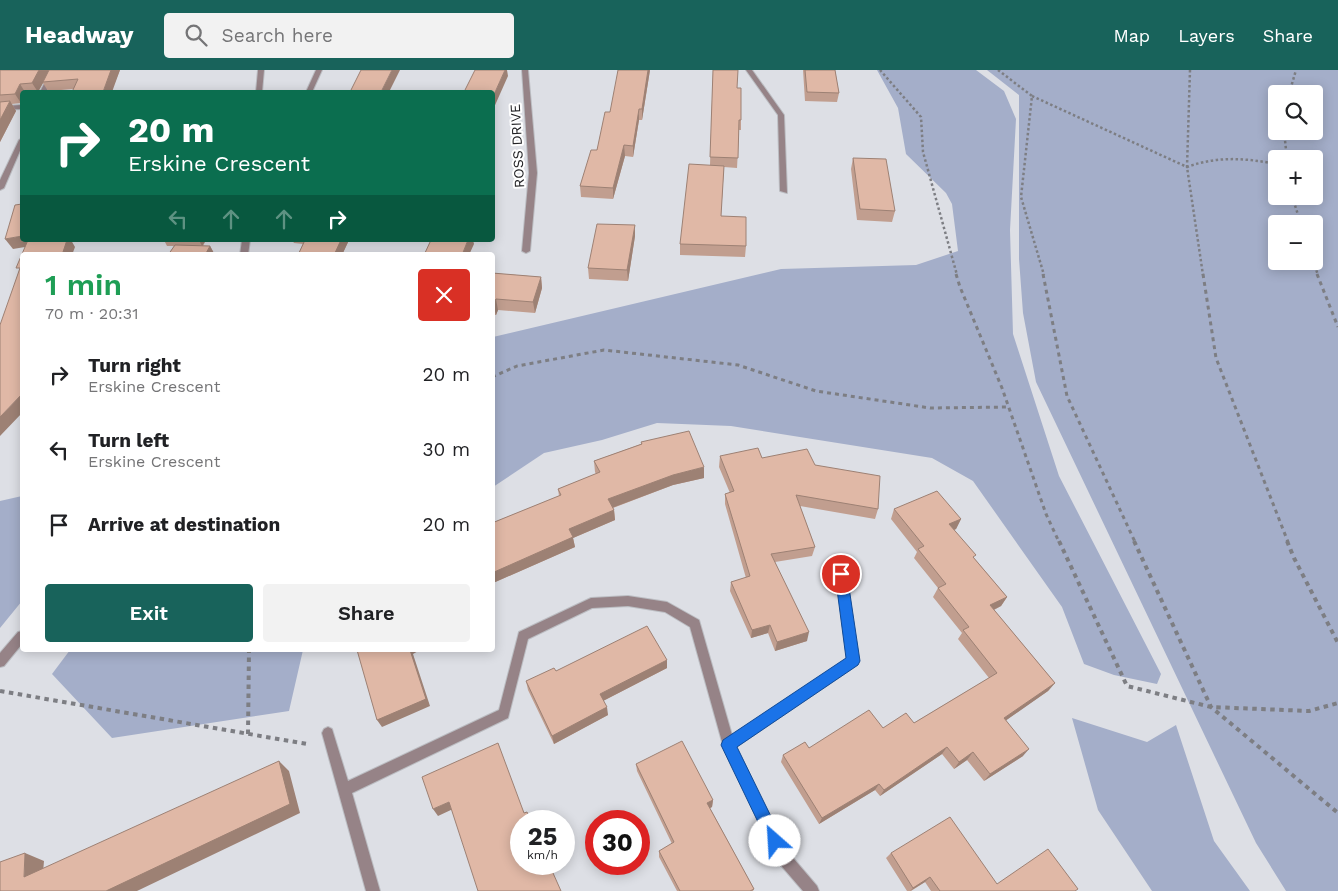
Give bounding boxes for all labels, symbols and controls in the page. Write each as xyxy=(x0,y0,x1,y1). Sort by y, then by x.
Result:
search box xyxy=(164,13,514,58)
text: Headway xyxy=(25,21,134,49)
icon: search xyxy=(182,21,210,49)
text: Search here xyxy=(222,24,333,47)
text: Map xyxy=(1113,25,1150,46)
text: Layers xyxy=(1178,25,1235,46)
text: Share xyxy=(1263,25,1313,46)
map controls xyxy=(1268,85,1323,270)
button: search xyxy=(1268,85,1323,140)
street label: ROSS DRIVE xyxy=(507,104,527,188)
text: 20 m xyxy=(128,109,214,151)
icon: right xyxy=(45,110,110,175)
button: + xyxy=(1268,150,1323,205)
text: Erskine Crescent xyxy=(128,151,310,176)
icon: left xyxy=(164,205,192,233)
icon: ahead xyxy=(217,205,245,233)
icon: ahead xyxy=(270,205,298,233)
icon: right xyxy=(323,205,351,233)
button: − xyxy=(1268,215,1323,270)
text: 1 min xyxy=(45,267,122,302)
button: close xyxy=(418,269,470,321)
text: 70 m · 20:31 xyxy=(45,304,138,323)
text: Turn right xyxy=(88,354,181,377)
icon: right xyxy=(45,361,73,389)
text: 20 m xyxy=(423,363,470,386)
text: Erskine Crescent xyxy=(88,377,220,396)
text: Turn left xyxy=(88,429,169,452)
icon: left xyxy=(45,436,73,464)
text: 30 m xyxy=(423,438,470,461)
text: Erskine Crescent xyxy=(88,452,220,471)
icon: arrive xyxy=(45,511,73,539)
text: Arrive at destination xyxy=(88,513,280,536)
text: 20 m xyxy=(423,513,470,536)
pin xyxy=(820,553,862,595)
icon: arrive xyxy=(827,560,855,588)
button: Exit xyxy=(45,584,253,642)
button: Share xyxy=(263,584,470,642)
speed limit sign: 30 xyxy=(585,810,650,875)
position arrow xyxy=(748,814,800,866)
text: 25 xyxy=(528,822,557,851)
text: km/h xyxy=(527,848,558,862)

